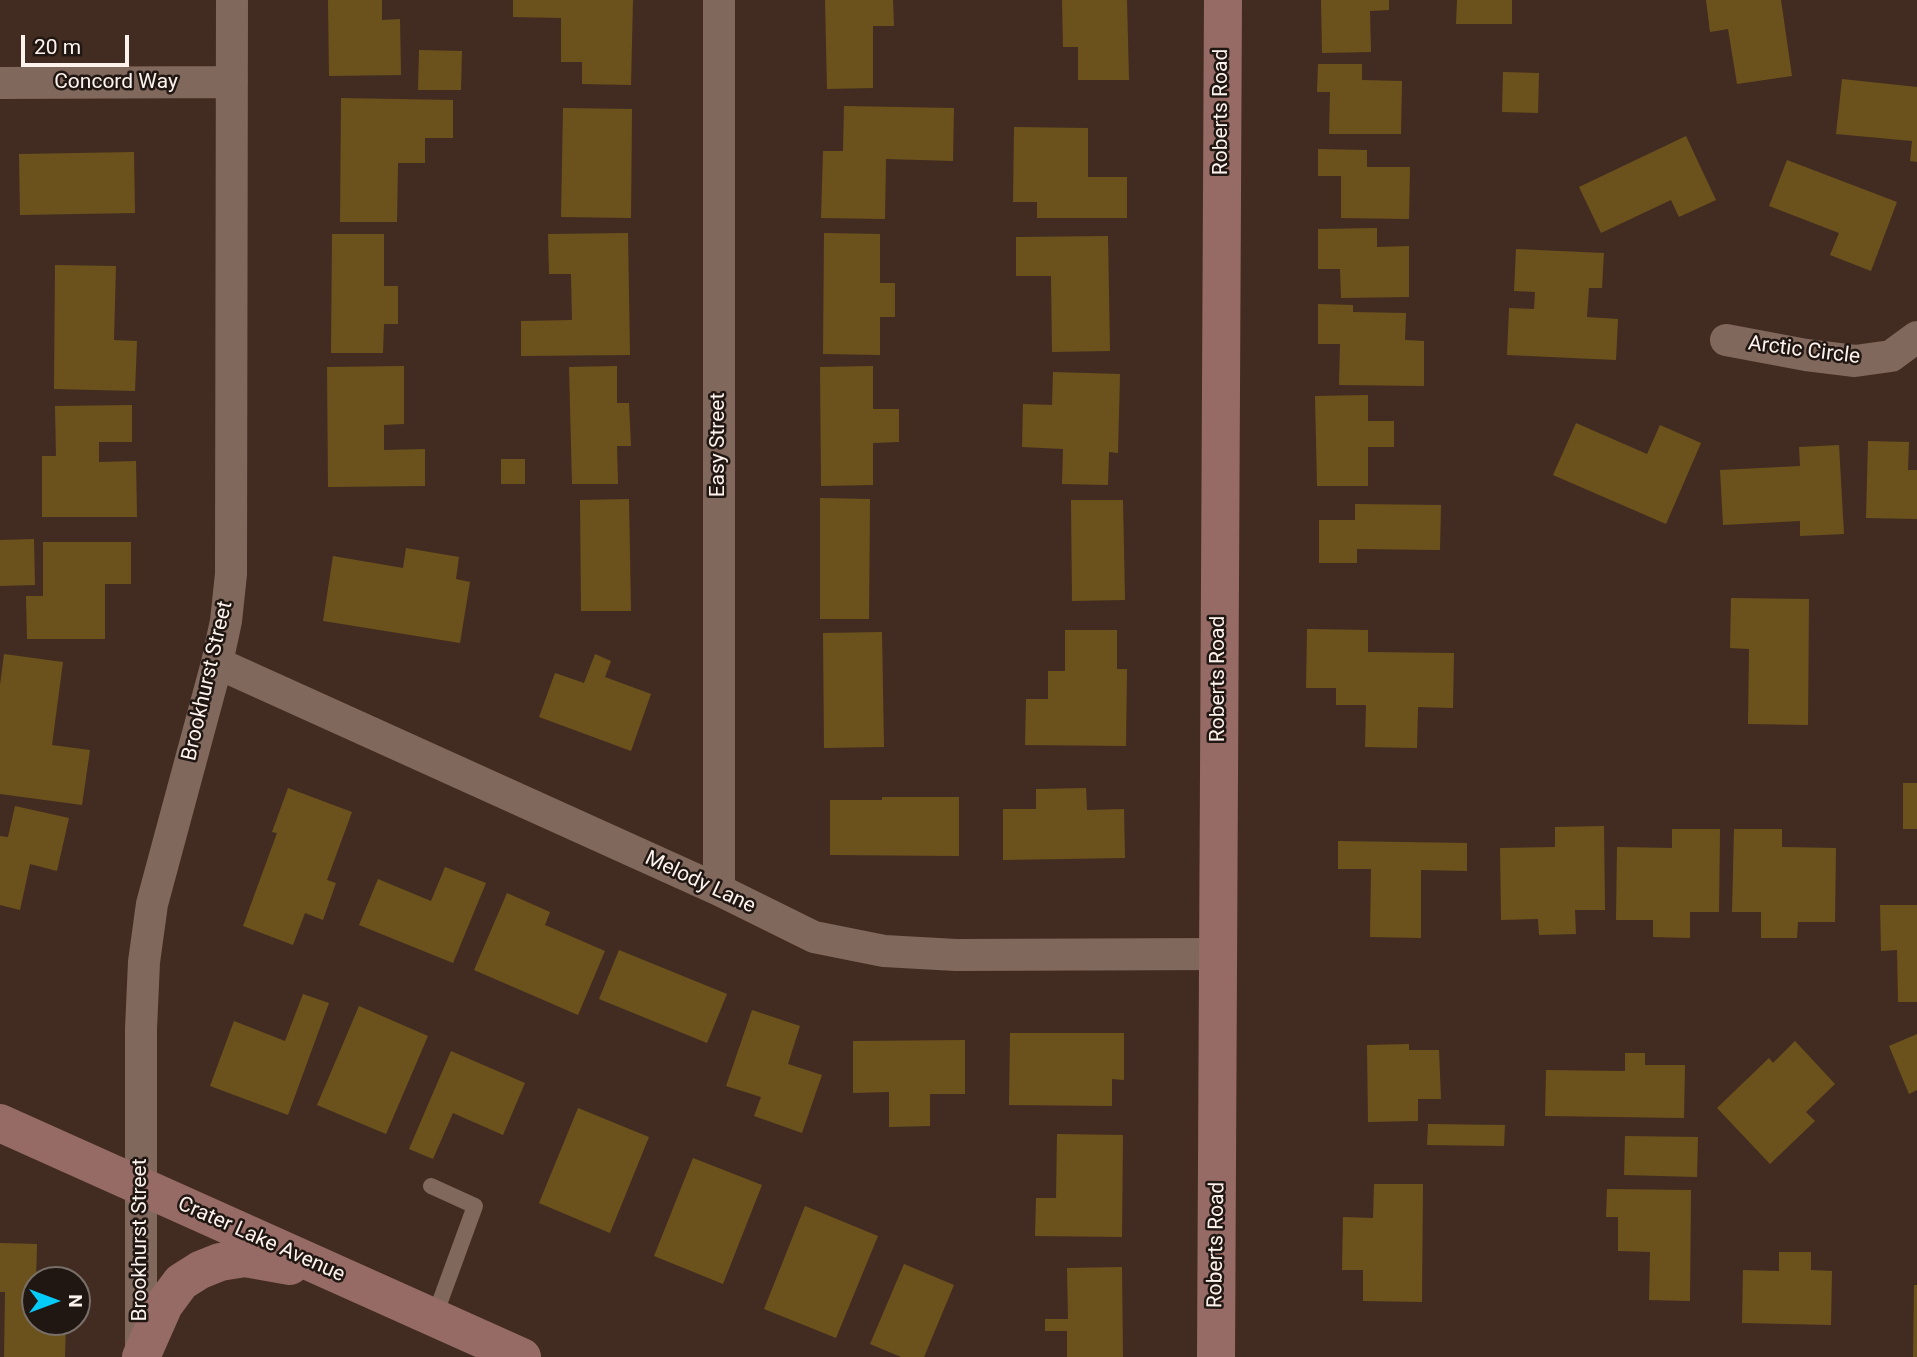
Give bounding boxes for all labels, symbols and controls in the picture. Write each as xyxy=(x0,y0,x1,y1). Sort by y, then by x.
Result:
scale bar xyxy=(24,21,133,65)
text: 20 m xyxy=(34,35,81,59)
street label: Roberts Road xyxy=(1209,49,1235,175)
street label: Concord Way xyxy=(54,70,178,96)
street label: Arctic Circle xyxy=(1747,332,1861,370)
street label: Easy Street xyxy=(706,393,732,497)
street label: Brookhurst Street xyxy=(177,599,239,763)
street label: Roberts Road xyxy=(1206,616,1232,742)
street label: Melody Lane xyxy=(641,846,759,920)
street label: Brookhurst Street xyxy=(128,1158,154,1322)
street label: Roberts Road xyxy=(1203,1182,1231,1308)
street label: Crater Lake Avenue xyxy=(174,1192,348,1288)
north arrow xyxy=(21,1266,91,1336)
text: N xyxy=(64,1294,87,1308)

